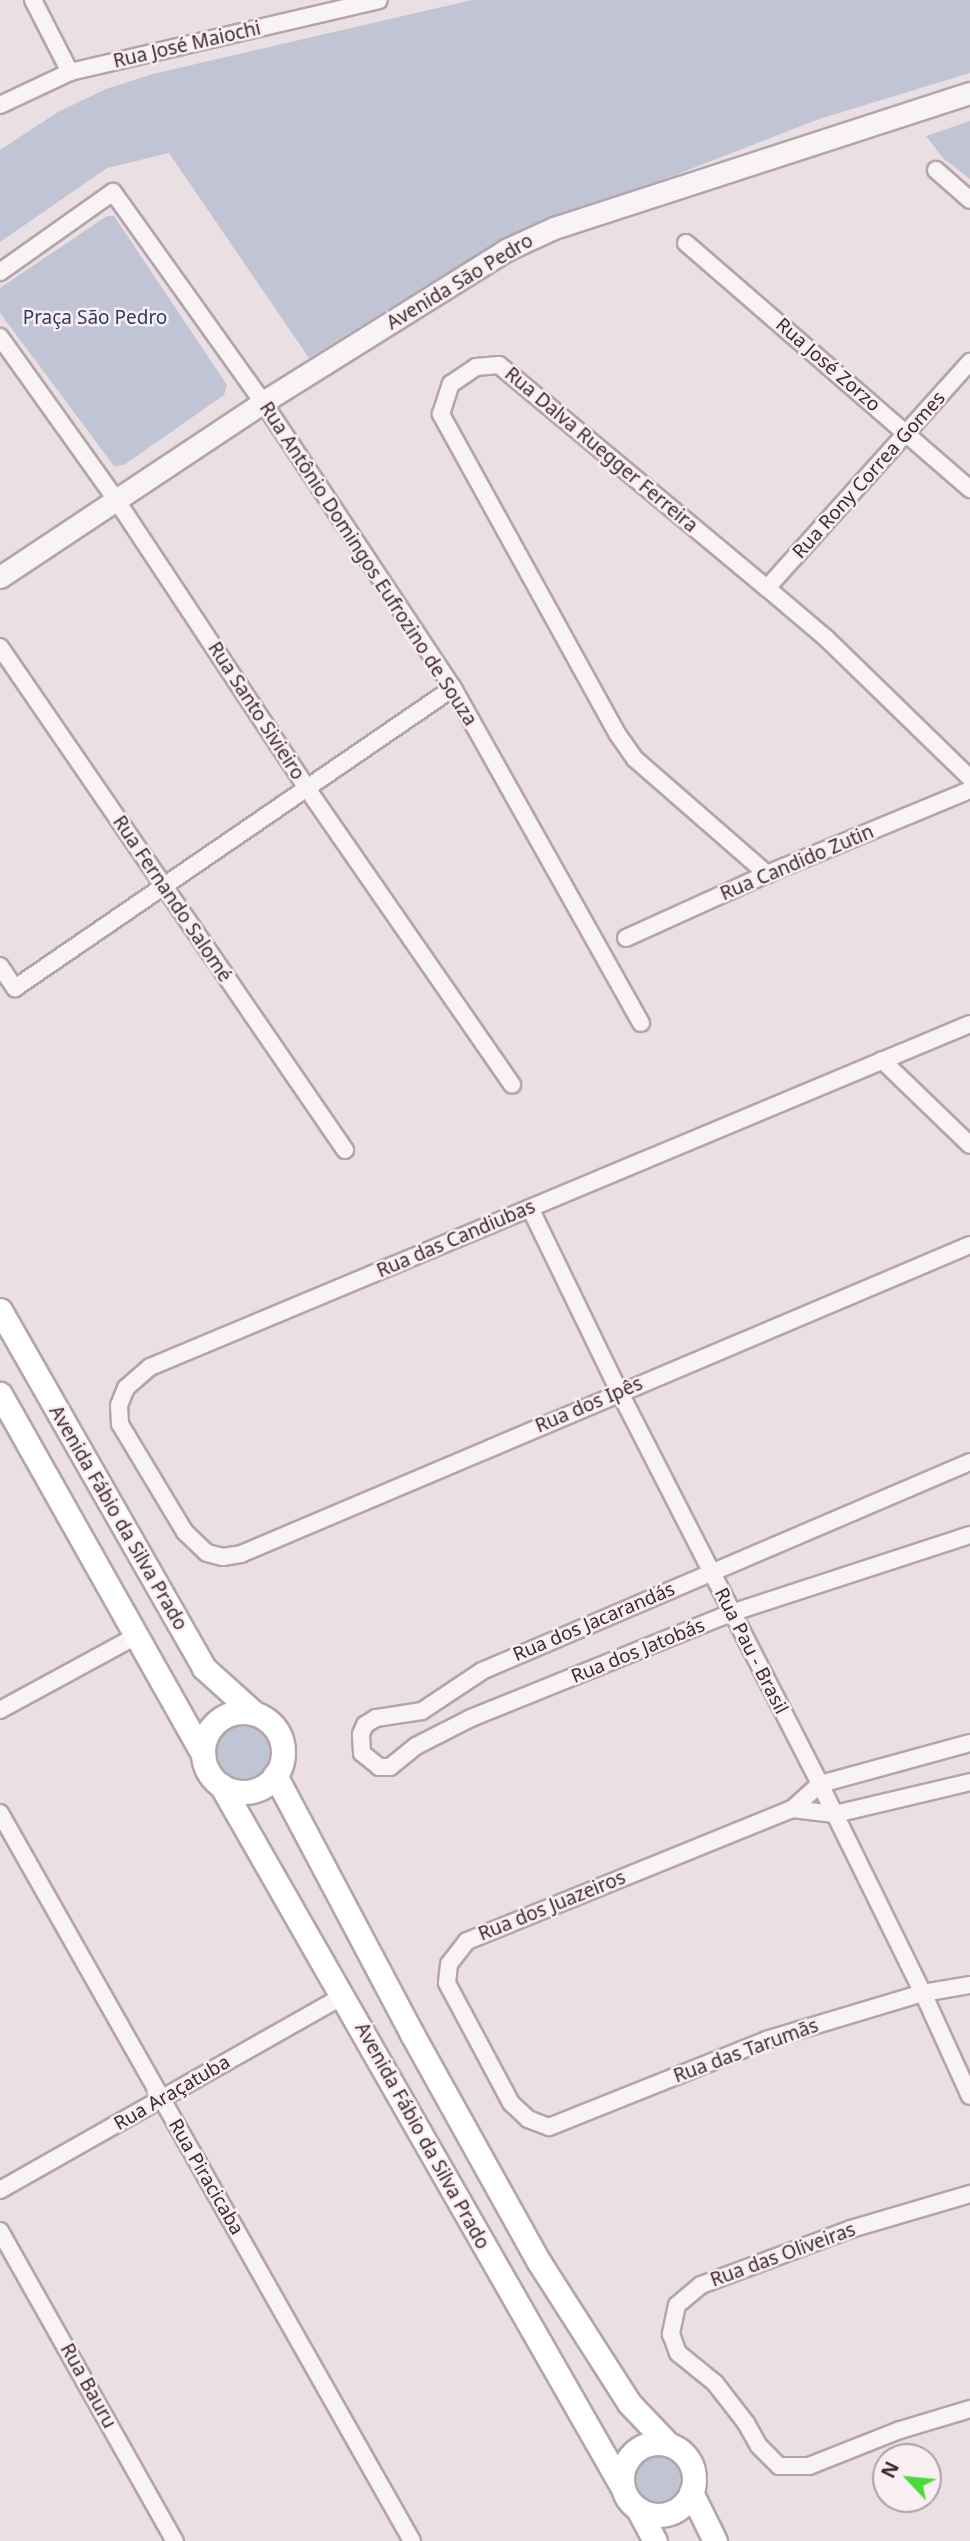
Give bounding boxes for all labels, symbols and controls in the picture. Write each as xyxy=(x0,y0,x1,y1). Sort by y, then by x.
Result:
street label: Rua José Maiochi xyxy=(111,17,263,73)
street label: Avenida São Pedro xyxy=(383,229,537,335)
park label: Praça São Pedro xyxy=(23,307,167,329)
street label: Rua José Zorzo xyxy=(771,313,885,417)
street label: Rua Dalva Ruegger Ferreira xyxy=(500,363,702,537)
street label: Rua Rony Correa Gomes xyxy=(788,387,950,563)
street label: Rua Antônio Domingos Eufrozino de Souza xyxy=(254,398,482,730)
street label: Rua Santo Sivieiro xyxy=(203,638,309,784)
street label: Rua Fernando Salomé xyxy=(108,811,236,987)
street label: Rua Candido Zutin xyxy=(717,820,877,906)
street label: Rua das Candiubas xyxy=(373,1195,539,1283)
street label: Rua dos Ipês xyxy=(532,1372,646,1438)
street label: Avenida Fábio da Silva Prado xyxy=(44,1402,192,1634)
street label: Rua dos Jacarandás xyxy=(510,1578,678,1666)
street label: Rua Pau - Brasil xyxy=(709,1584,793,1718)
street label: Rua dos Jatobás xyxy=(568,1614,708,1688)
street label: Rua dos Juazeiros xyxy=(475,1866,629,1946)
street label: Rua das Tarumãs xyxy=(671,2014,821,2088)
street label: Avenida Fábio da Silva Prado xyxy=(350,2019,494,2253)
street label: Rua Araçatuba xyxy=(110,2051,234,2135)
street label: Rua Piracicaba xyxy=(164,2115,248,2239)
street label: Rua das Oliveiras xyxy=(707,2218,859,2292)
street label: Rua Bauru xyxy=(55,2340,121,2432)
north arrow xyxy=(872,2443,942,2513)
text: N xyxy=(875,2457,905,2482)

